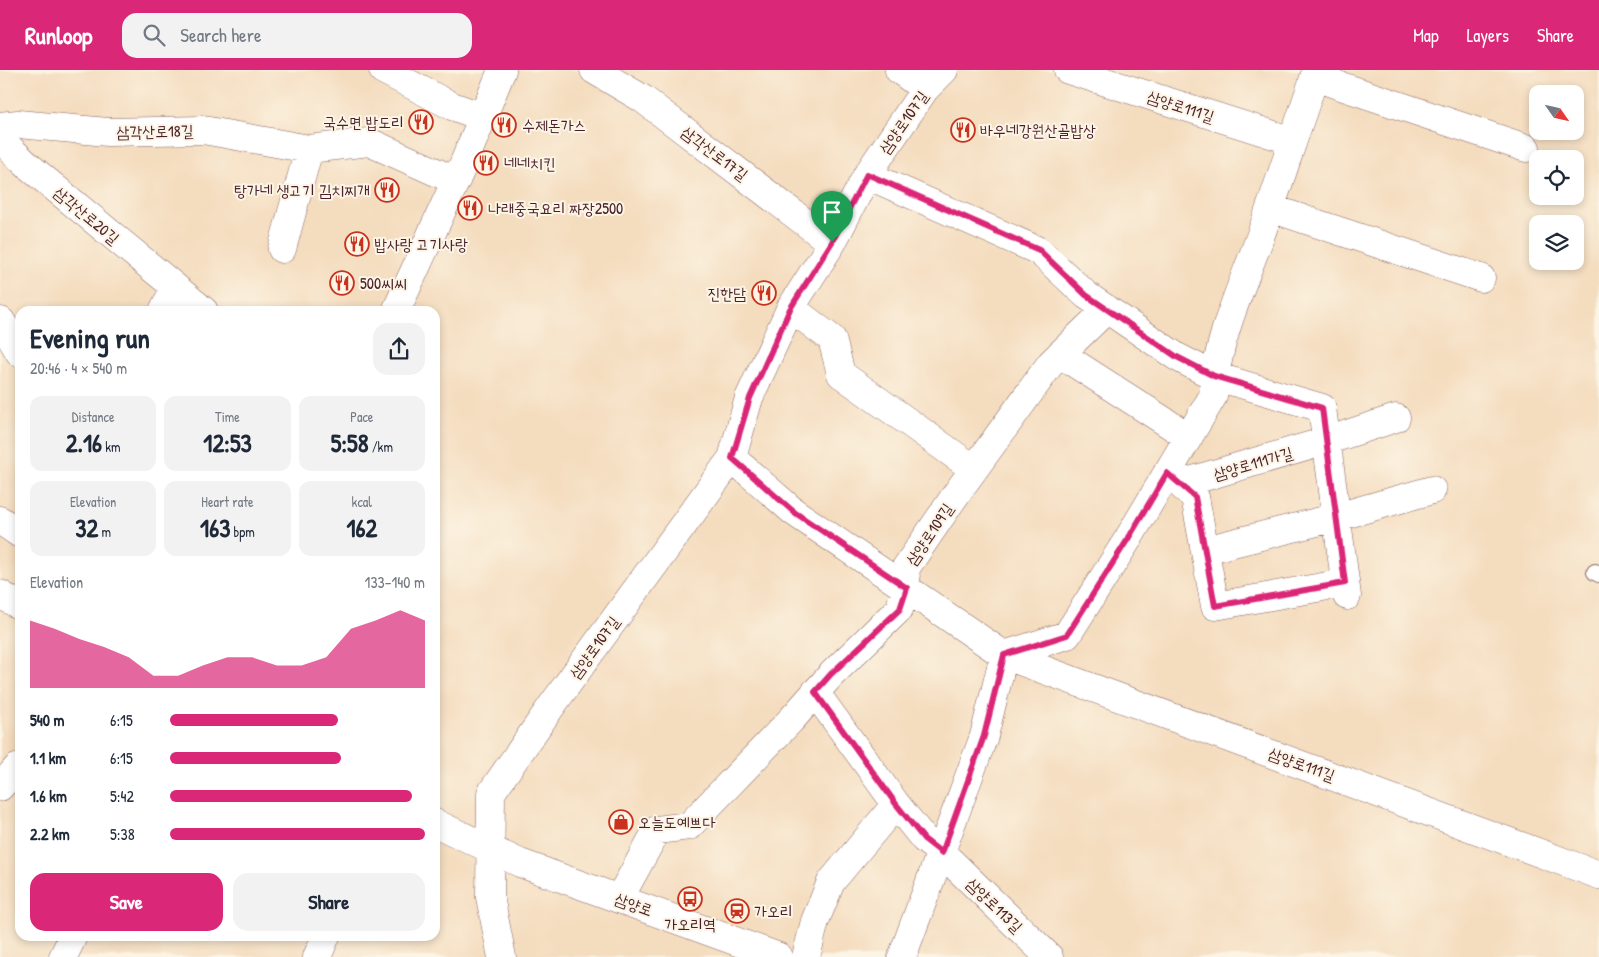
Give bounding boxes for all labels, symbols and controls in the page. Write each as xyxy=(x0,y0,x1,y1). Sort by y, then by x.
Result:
search box xyxy=(122,13,472,58)
text: Runloop xyxy=(25,19,92,51)
icon: search xyxy=(140,21,168,49)
text: Search here xyxy=(180,22,262,48)
text: Map xyxy=(1413,23,1439,48)
text: Layers xyxy=(1467,23,1509,48)
text: Share xyxy=(1537,23,1574,48)
street label: 삼양로111길 xyxy=(1145,85,1217,127)
north arrow xyxy=(1529,85,1584,140)
map controls xyxy=(1529,85,1584,270)
street label: 삼양로107길 xyxy=(873,86,933,158)
restaurant icon: 국수면 밥도리 xyxy=(408,109,434,135)
place label: 국수면 밥도리 xyxy=(323,111,404,133)
restaurant icon: 수제돈가스 xyxy=(491,112,517,138)
place label: 수제돈가스 xyxy=(522,114,586,136)
restaurant icon: 바우네강원산골밥상 xyxy=(950,117,976,143)
street label: 삼각산로18길 xyxy=(116,119,194,143)
place label: 바우네강원산골밥상 xyxy=(980,119,1096,141)
street label: 삼각산로17길 xyxy=(677,121,753,185)
restaurant icon: 네네치킨 xyxy=(473,150,499,176)
button: locate xyxy=(1529,150,1584,205)
place label: 네네치킨 xyxy=(504,152,556,174)
restaurant icon: 탕가네 생고기 김치찌개 xyxy=(374,177,400,203)
place label: 탕가네 생고기 김치찌개 xyxy=(234,179,370,201)
street label: 삼각산로20길 xyxy=(50,181,124,249)
pin xyxy=(811,191,853,242)
restaurant icon: 나래중국요리 짜장2500 xyxy=(457,195,483,221)
place label: 나래중국요리 짜장2500 xyxy=(488,197,623,219)
icon: arrive xyxy=(818,198,846,226)
button: layers xyxy=(1529,215,1584,270)
restaurant icon: 밥사랑 고기사랑 xyxy=(344,231,370,257)
place label: 밥사랑 고기사랑 xyxy=(374,233,468,255)
restaurant icon: 500씨씨 xyxy=(329,270,355,296)
place label: 500씨씨 xyxy=(360,272,407,294)
restaurant icon: 진한담 xyxy=(751,280,777,306)
place label: 진한담 xyxy=(707,282,746,304)
text: Evening run xyxy=(30,319,150,357)
button: share xyxy=(373,323,425,375)
text: 20:46 · 4 × 540 m xyxy=(30,357,127,379)
text: Distance xyxy=(72,407,115,426)
text: Time xyxy=(215,407,240,426)
text: Pace xyxy=(350,407,373,426)
text: 2.16 xyxy=(66,426,102,460)
text: 12:53 xyxy=(203,426,252,460)
text: 5:58 xyxy=(331,426,368,460)
text: km xyxy=(102,437,121,456)
text: /km xyxy=(368,437,393,456)
street label: 삼양로111가길 xyxy=(1211,441,1295,485)
text: Elevation xyxy=(70,492,116,511)
text: Heart rate xyxy=(201,492,254,511)
text: kcal xyxy=(352,492,372,511)
street label: 삼양로109길 xyxy=(900,499,958,569)
text: 32 xyxy=(75,511,98,545)
text: 163 xyxy=(200,511,230,545)
text: 162 xyxy=(346,511,377,545)
text: m xyxy=(98,522,111,541)
text: bpm xyxy=(230,522,255,541)
text: Elevation xyxy=(30,571,83,593)
text: 133–140 m xyxy=(365,571,425,593)
street label: 삼양로107길 xyxy=(564,611,624,683)
text: 540 m xyxy=(30,709,65,731)
text: 6:15 xyxy=(110,709,133,731)
street label: 삼양로111길 xyxy=(1266,742,1338,786)
text: 1.1 km xyxy=(30,747,66,769)
text: 6:15 xyxy=(110,747,133,769)
text: 1.6 km xyxy=(30,785,67,807)
text: 5:42 xyxy=(110,785,134,807)
shop icon: 오늘도예쁘다 xyxy=(608,809,634,835)
place label: 오늘도예쁘다 xyxy=(638,811,715,833)
text: 2.2 km xyxy=(30,823,70,845)
text: 5:38 xyxy=(110,823,135,845)
button: Save xyxy=(30,873,223,931)
button: Share xyxy=(233,873,425,931)
street label: 삼양로113길 xyxy=(962,873,1028,937)
bus stop icon: 가오리역 xyxy=(677,886,703,912)
street label: 삼양로 xyxy=(612,887,656,921)
station icon: 가오리 xyxy=(724,898,750,924)
place label: 가오리 xyxy=(754,900,793,922)
place label: 가오리역 xyxy=(664,913,716,935)

